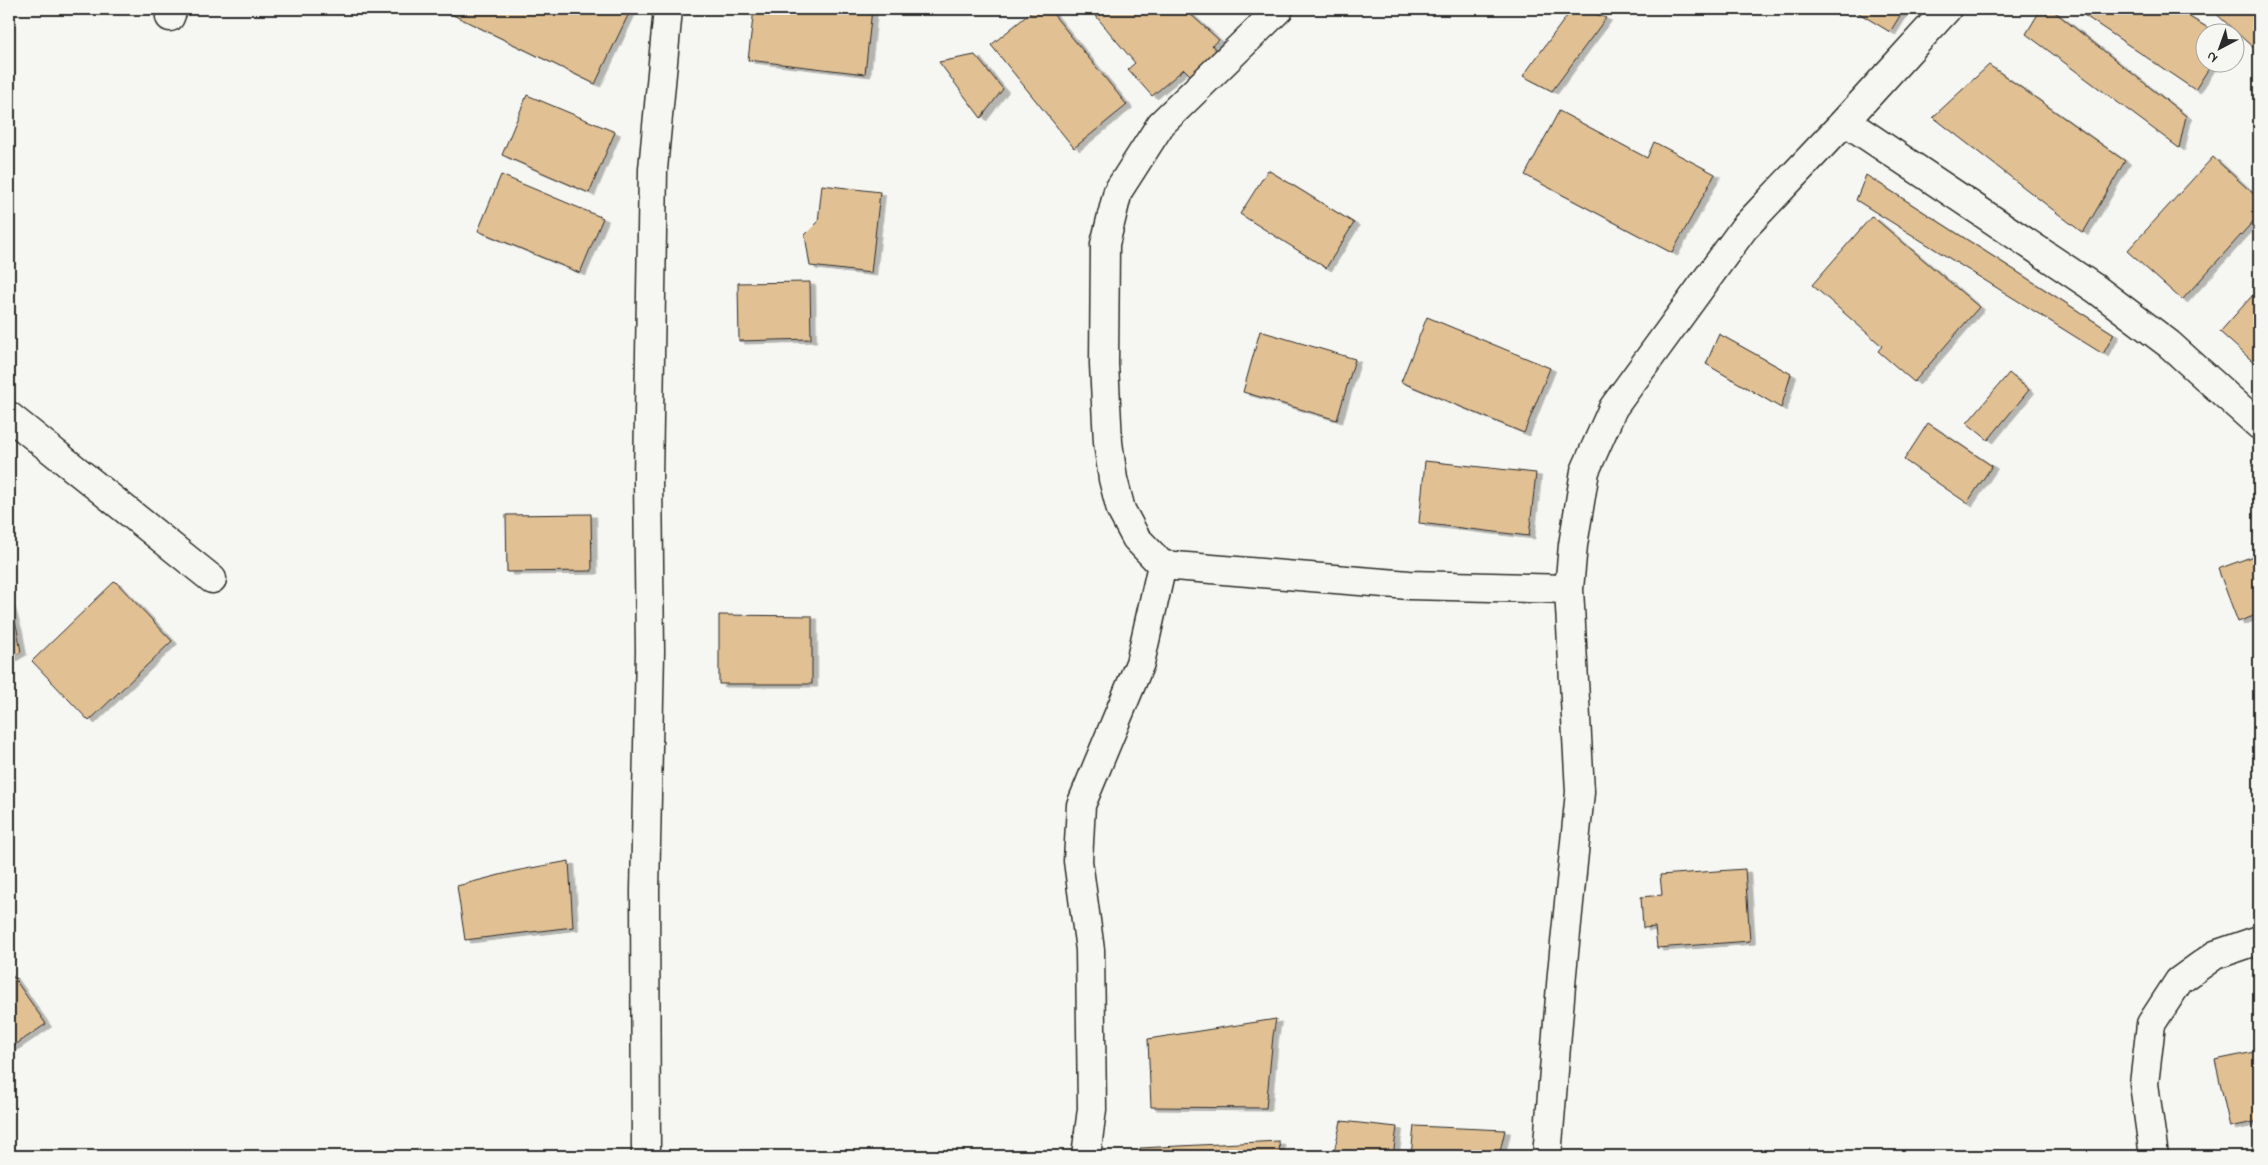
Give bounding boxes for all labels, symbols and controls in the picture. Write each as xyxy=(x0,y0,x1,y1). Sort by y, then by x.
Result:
north arrow xyxy=(2196,22,2246,72)
text: N xyxy=(2202,46,2223,68)

